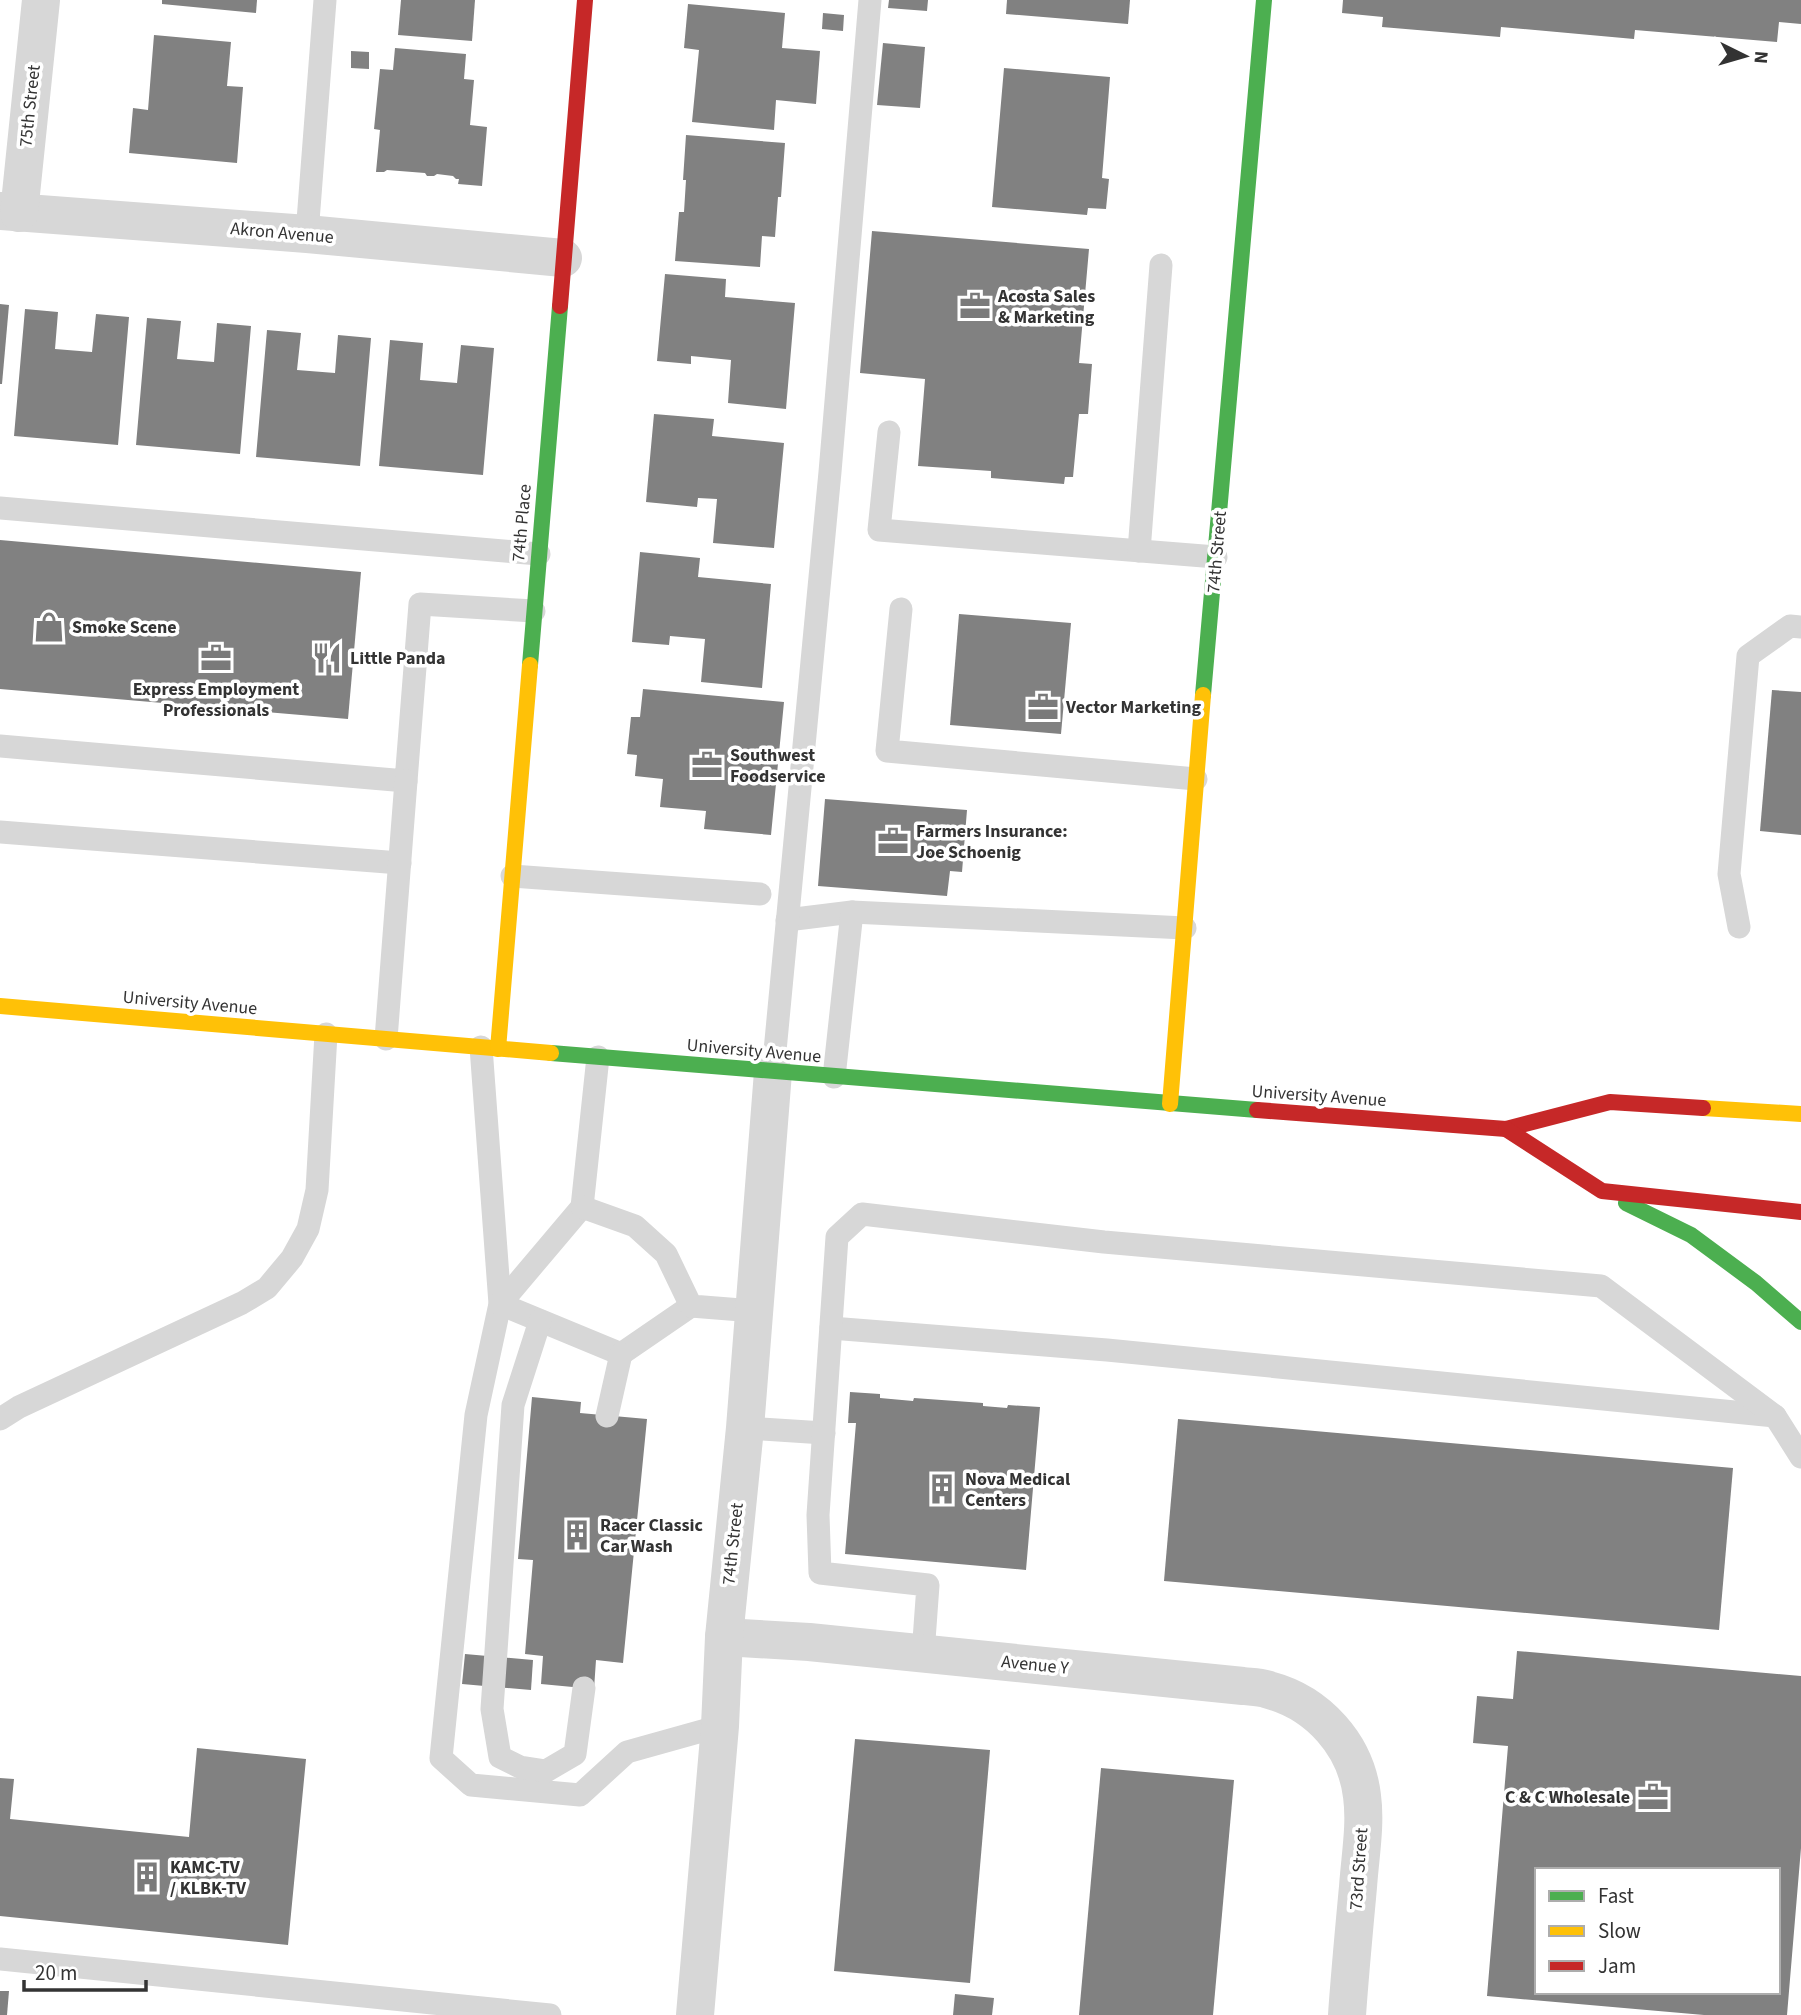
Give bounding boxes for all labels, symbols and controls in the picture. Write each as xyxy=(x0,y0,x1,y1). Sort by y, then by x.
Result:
north arrow xyxy=(1710,21,1780,91)
text: N xyxy=(1746,50,1774,65)
street label: 75th Street xyxy=(13,64,47,148)
street label: Akron Avenue xyxy=(229,216,335,250)
place label: Acosta Sales & Marketing xyxy=(997,284,1095,330)
office icon: Acosta Sales & Marketing xyxy=(958,289,992,323)
street label: 74th Place xyxy=(506,483,538,563)
street label: 74th Street xyxy=(1201,510,1233,594)
shop icon: Smoke Scene xyxy=(32,610,66,644)
place label: Smoke Scene xyxy=(72,615,177,640)
office icon: Express Employment Professionals xyxy=(199,641,233,675)
restaurant icon: Little Panda xyxy=(310,641,344,675)
place label: Little Panda xyxy=(350,646,446,671)
place label: Express Employment Professionals xyxy=(133,677,299,723)
office icon: Vector Marketing xyxy=(1026,690,1060,724)
place label: Vector Marketing xyxy=(1065,695,1202,720)
place label: Southwest Foodservice xyxy=(730,743,826,789)
office icon: Southwest Foodservice xyxy=(690,748,724,782)
place label: Farmers Insurance: Joe Schoenig xyxy=(916,819,1068,865)
office icon: Farmers Insurance: Joe Schoenig xyxy=(876,824,910,858)
street label: University Avenue xyxy=(122,985,258,1021)
street label: University Avenue xyxy=(686,1033,822,1069)
street label: University Avenue xyxy=(1251,1079,1387,1113)
place label: Nova Medical Centers xyxy=(965,1467,1070,1513)
building icon: Nova Medical Centers xyxy=(925,1472,959,1506)
street label: 74th Street xyxy=(716,1502,750,1586)
place label: Racer Classic Car Wash xyxy=(600,1513,703,1559)
building icon: Racer Classic Car Wash xyxy=(560,1518,594,1552)
street label: Avenue Y xyxy=(1000,1649,1070,1681)
office icon: C & C Wholesale xyxy=(1636,1780,1670,1814)
place label: C & C Wholesale xyxy=(1505,1785,1630,1810)
street label: 73rd Street xyxy=(1344,1827,1374,1911)
place label: KAMC-TV / KLBK-TV xyxy=(170,1855,247,1901)
building icon: KAMC-TV / KLBK-TV xyxy=(130,1860,164,1894)
legend xyxy=(1535,1868,1780,1994)
text: Fast xyxy=(1598,1881,1634,1911)
text: Slow xyxy=(1598,1916,1641,1946)
scale bar xyxy=(24,1948,147,1992)
text: Jam xyxy=(1598,1951,1636,1981)
text: 20 m xyxy=(35,1958,77,1988)

